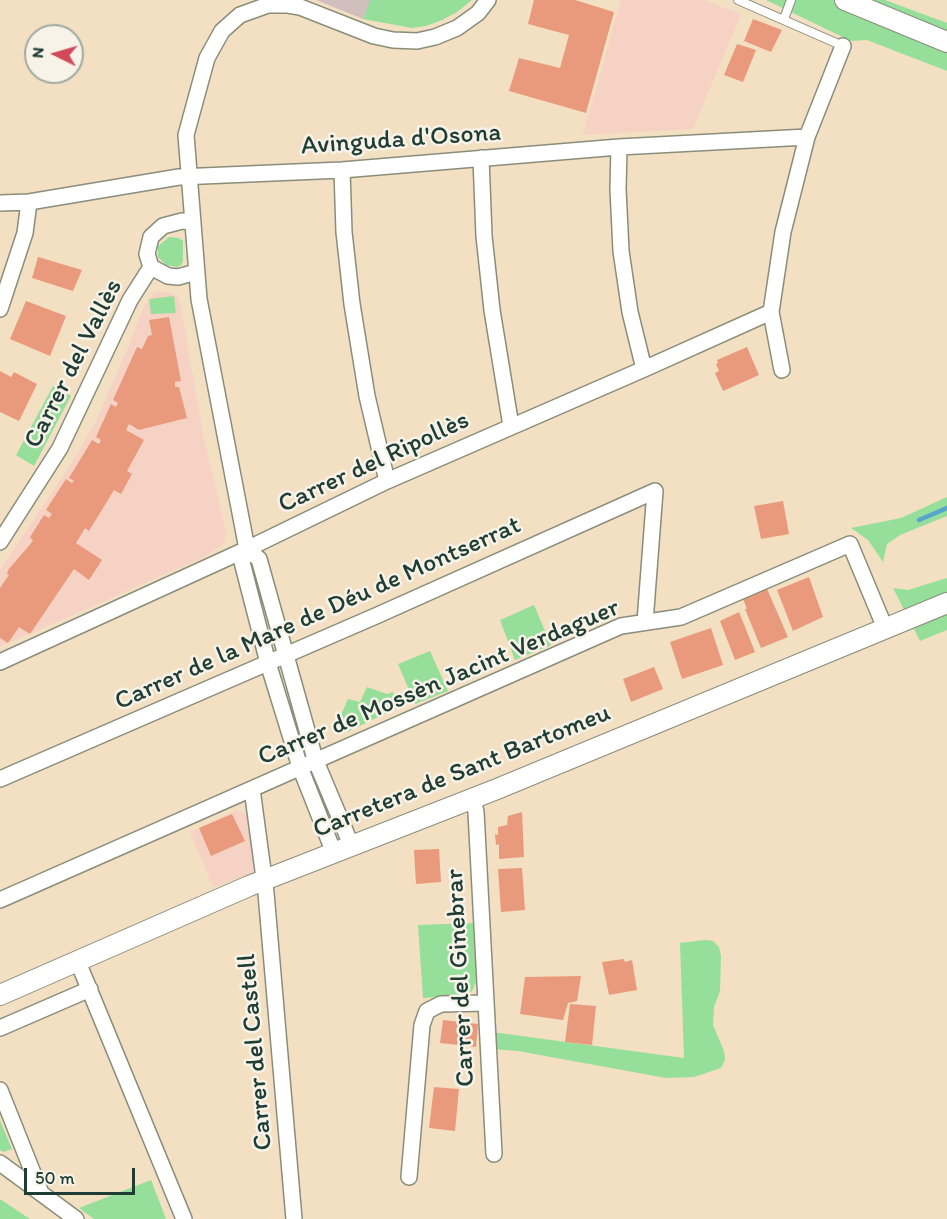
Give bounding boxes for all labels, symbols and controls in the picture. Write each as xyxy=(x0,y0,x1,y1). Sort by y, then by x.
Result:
north arrow xyxy=(24,24,84,84)
text: N xyxy=(28,46,47,59)
street label: Avinguda d'Osona xyxy=(300,117,502,163)
street label: Carrer del Vallès xyxy=(18,274,130,454)
street label: Carrer del Ripollès xyxy=(274,405,474,521)
street label: Carrer de la Mare de Déu de Montserrat xyxy=(110,510,526,718)
street label: Carrer de Mossèn Jacint Verdaguer xyxy=(254,593,624,773)
street label: Carretera de Sant Bartomeu xyxy=(309,698,615,846)
street label: Carrer del Ginebrar xyxy=(440,868,482,1088)
street label: Carrer del Castell xyxy=(232,952,280,1152)
scale bar xyxy=(27,1156,138,1194)
text: 50 m xyxy=(35,1167,75,1189)

